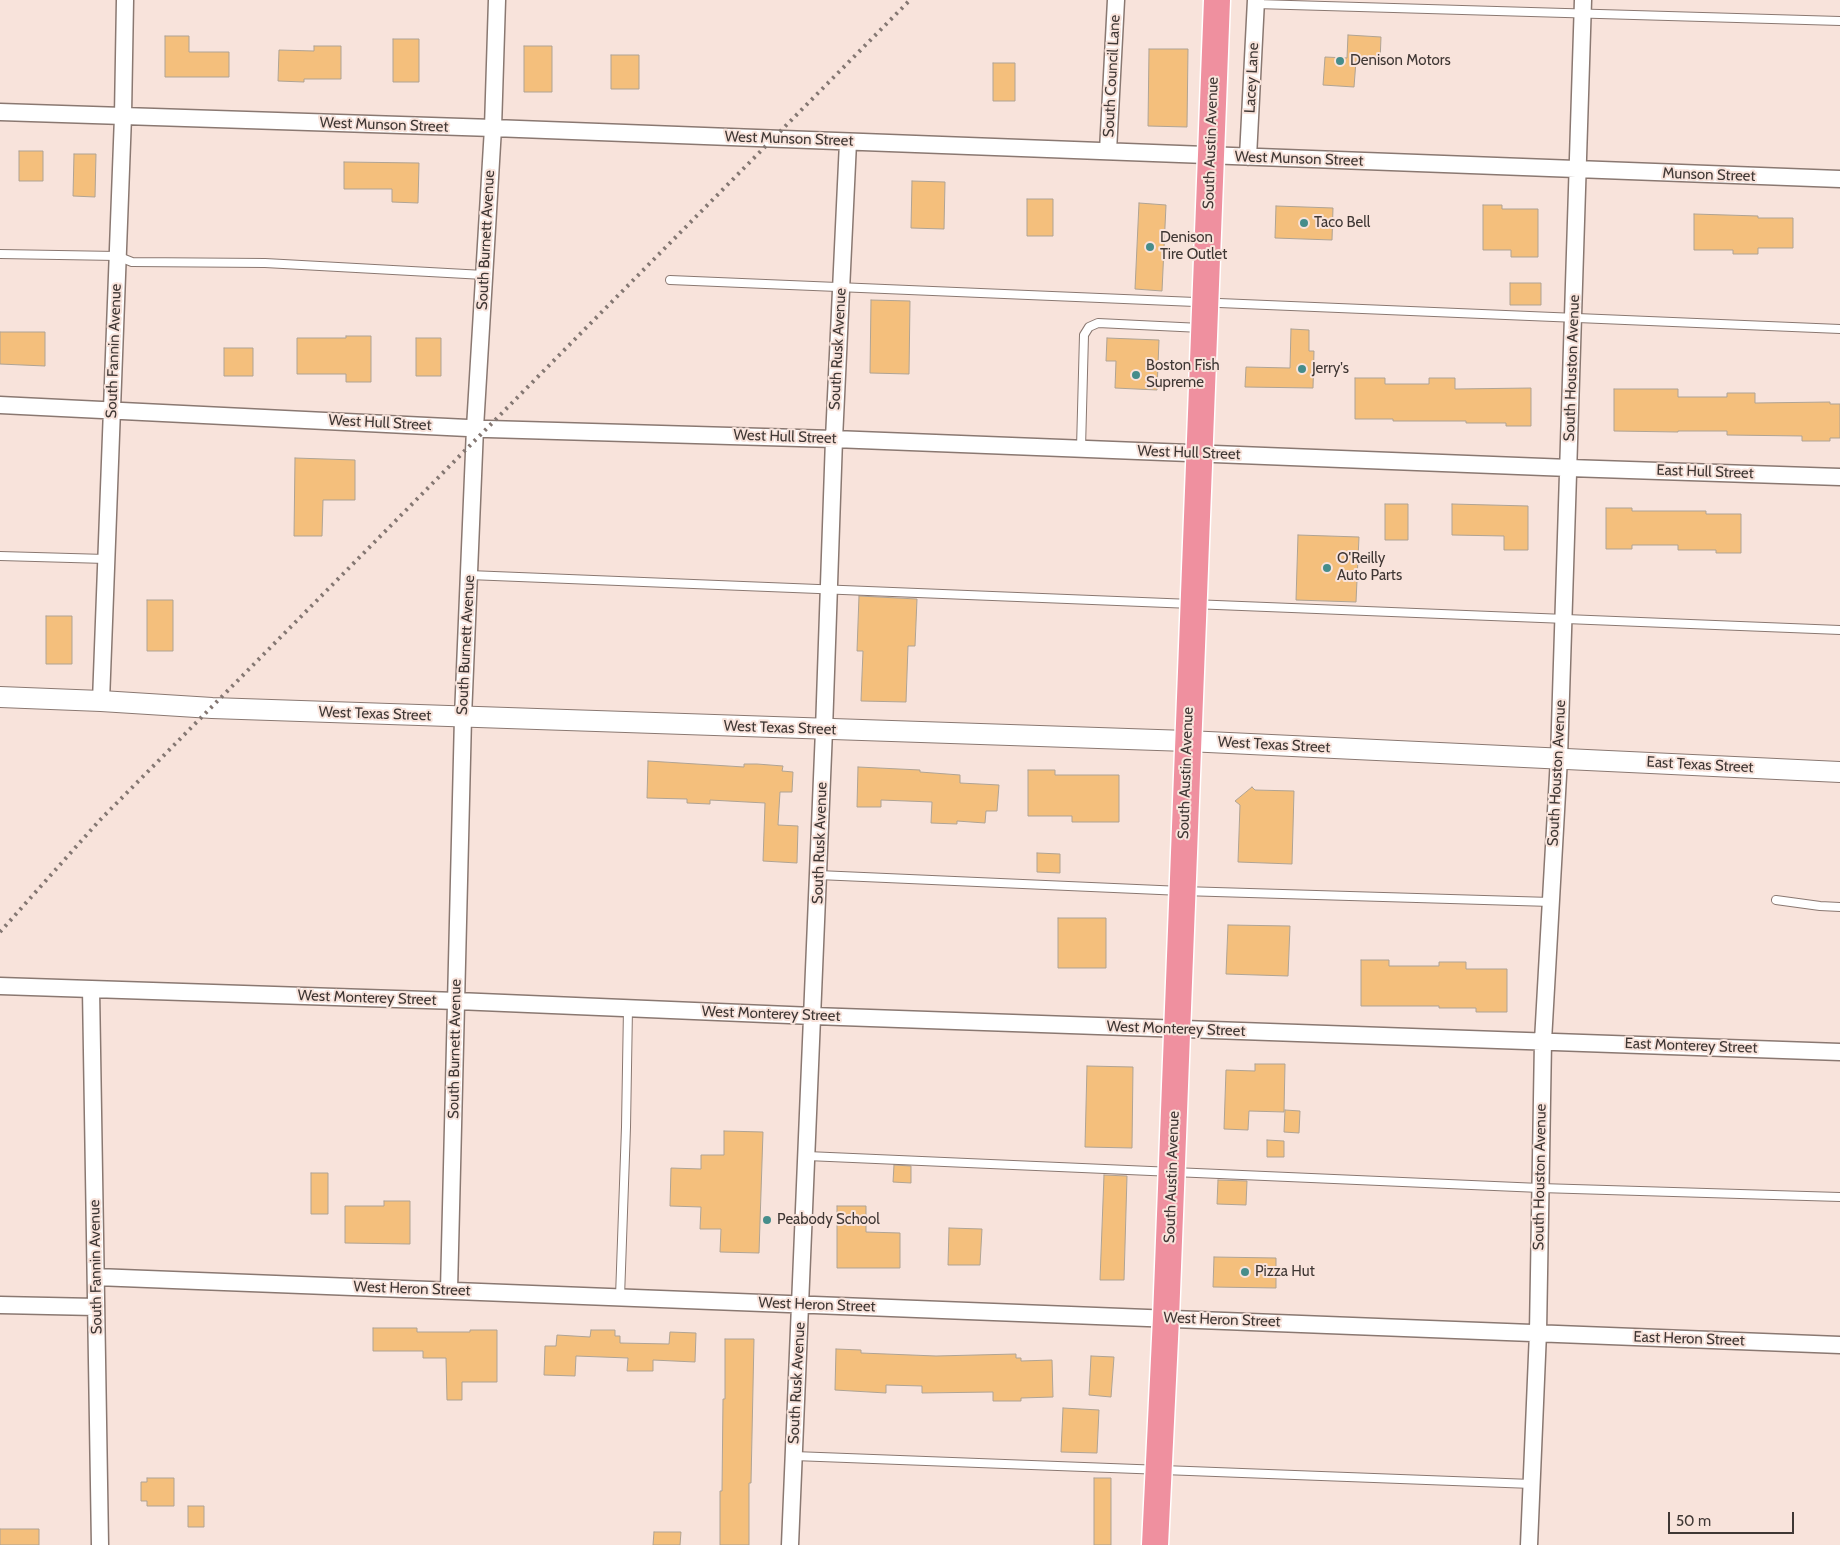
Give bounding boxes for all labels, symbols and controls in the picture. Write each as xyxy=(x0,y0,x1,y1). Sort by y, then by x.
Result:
street label: South Council Lane xyxy=(1100,14,1124,138)
street label: Lacey Lane xyxy=(1241,42,1263,114)
place label: Denison Motors xyxy=(1350,52,1451,70)
marker: Denison Motors xyxy=(1334,55,1346,67)
street label: South Austin Avenue xyxy=(1200,77,1222,209)
street label: West Munson Street xyxy=(319,114,449,136)
street label: West Munson Street xyxy=(724,128,854,150)
street label: West Munson Street xyxy=(1234,148,1364,170)
street label: Munson Street xyxy=(1662,164,1756,186)
street label: South Burnett Avenue xyxy=(473,170,499,310)
place label: Taco Bell xyxy=(1314,214,1370,232)
marker: Taco Bell xyxy=(1298,217,1310,229)
place label: Denison Tire Outlet xyxy=(1160,229,1227,264)
marker: Denison Tire Outlet xyxy=(1144,241,1156,253)
street label: South Fannin Avenue xyxy=(103,283,125,419)
street label: South Rusk Avenue xyxy=(826,288,850,410)
street label: South Houston Avenue xyxy=(1560,294,1584,442)
place label: Boston Fish Supreme xyxy=(1146,357,1220,392)
place label: Jerry's xyxy=(1312,360,1349,378)
marker: Jerry's xyxy=(1296,363,1308,375)
marker: Boston Fish Supreme xyxy=(1130,369,1142,381)
street label: West Hull Street xyxy=(328,411,432,435)
street label: West Hull Street xyxy=(733,426,837,448)
street label: West Hull Street xyxy=(1137,442,1241,464)
street label: East Hull Street xyxy=(1656,461,1754,483)
place label: O'Reilly Auto Parts xyxy=(1337,550,1402,585)
marker: O'Reilly Auto Parts xyxy=(1321,562,1333,574)
street label: South Burnett Avenue xyxy=(453,575,479,715)
street label: South Houston Avenue xyxy=(1544,699,1570,847)
street label: West Texas Street xyxy=(318,703,432,725)
street label: South Austin Avenue xyxy=(1175,707,1197,839)
street label: West Texas Street xyxy=(723,717,837,739)
street label: West Texas Street xyxy=(1217,733,1331,757)
street label: East Texas Street xyxy=(1646,753,1754,777)
street label: South Rusk Avenue xyxy=(809,782,831,904)
street label: South Burnett Avenue xyxy=(445,979,465,1119)
street label: West Monterey Street xyxy=(297,987,437,1009)
street label: West Monterey Street xyxy=(701,1003,841,1025)
street label: West Monterey Street xyxy=(1106,1018,1246,1040)
street label: East Monterey Street xyxy=(1624,1035,1758,1057)
street label: South Houston Avenue xyxy=(1530,1104,1550,1250)
street label: South Austin Avenue xyxy=(1161,1111,1183,1243)
street label: South Fannin Avenue xyxy=(86,1199,106,1335)
place label: Peabody School xyxy=(777,1211,880,1229)
marker: Peabody School xyxy=(761,1214,773,1226)
place label: Pizza Hut xyxy=(1255,1263,1315,1281)
marker: Pizza Hut xyxy=(1239,1266,1251,1278)
street label: West Heron Street xyxy=(353,1278,471,1300)
street label: West Heron Street xyxy=(758,1294,876,1316)
street label: West Heron Street xyxy=(1163,1309,1281,1331)
street label: South Rusk Avenue xyxy=(785,1322,809,1444)
street label: East Heron Street xyxy=(1633,1328,1745,1350)
scale bar xyxy=(1670,1502,1796,1534)
text: 50 m xyxy=(1676,1512,1711,1530)

